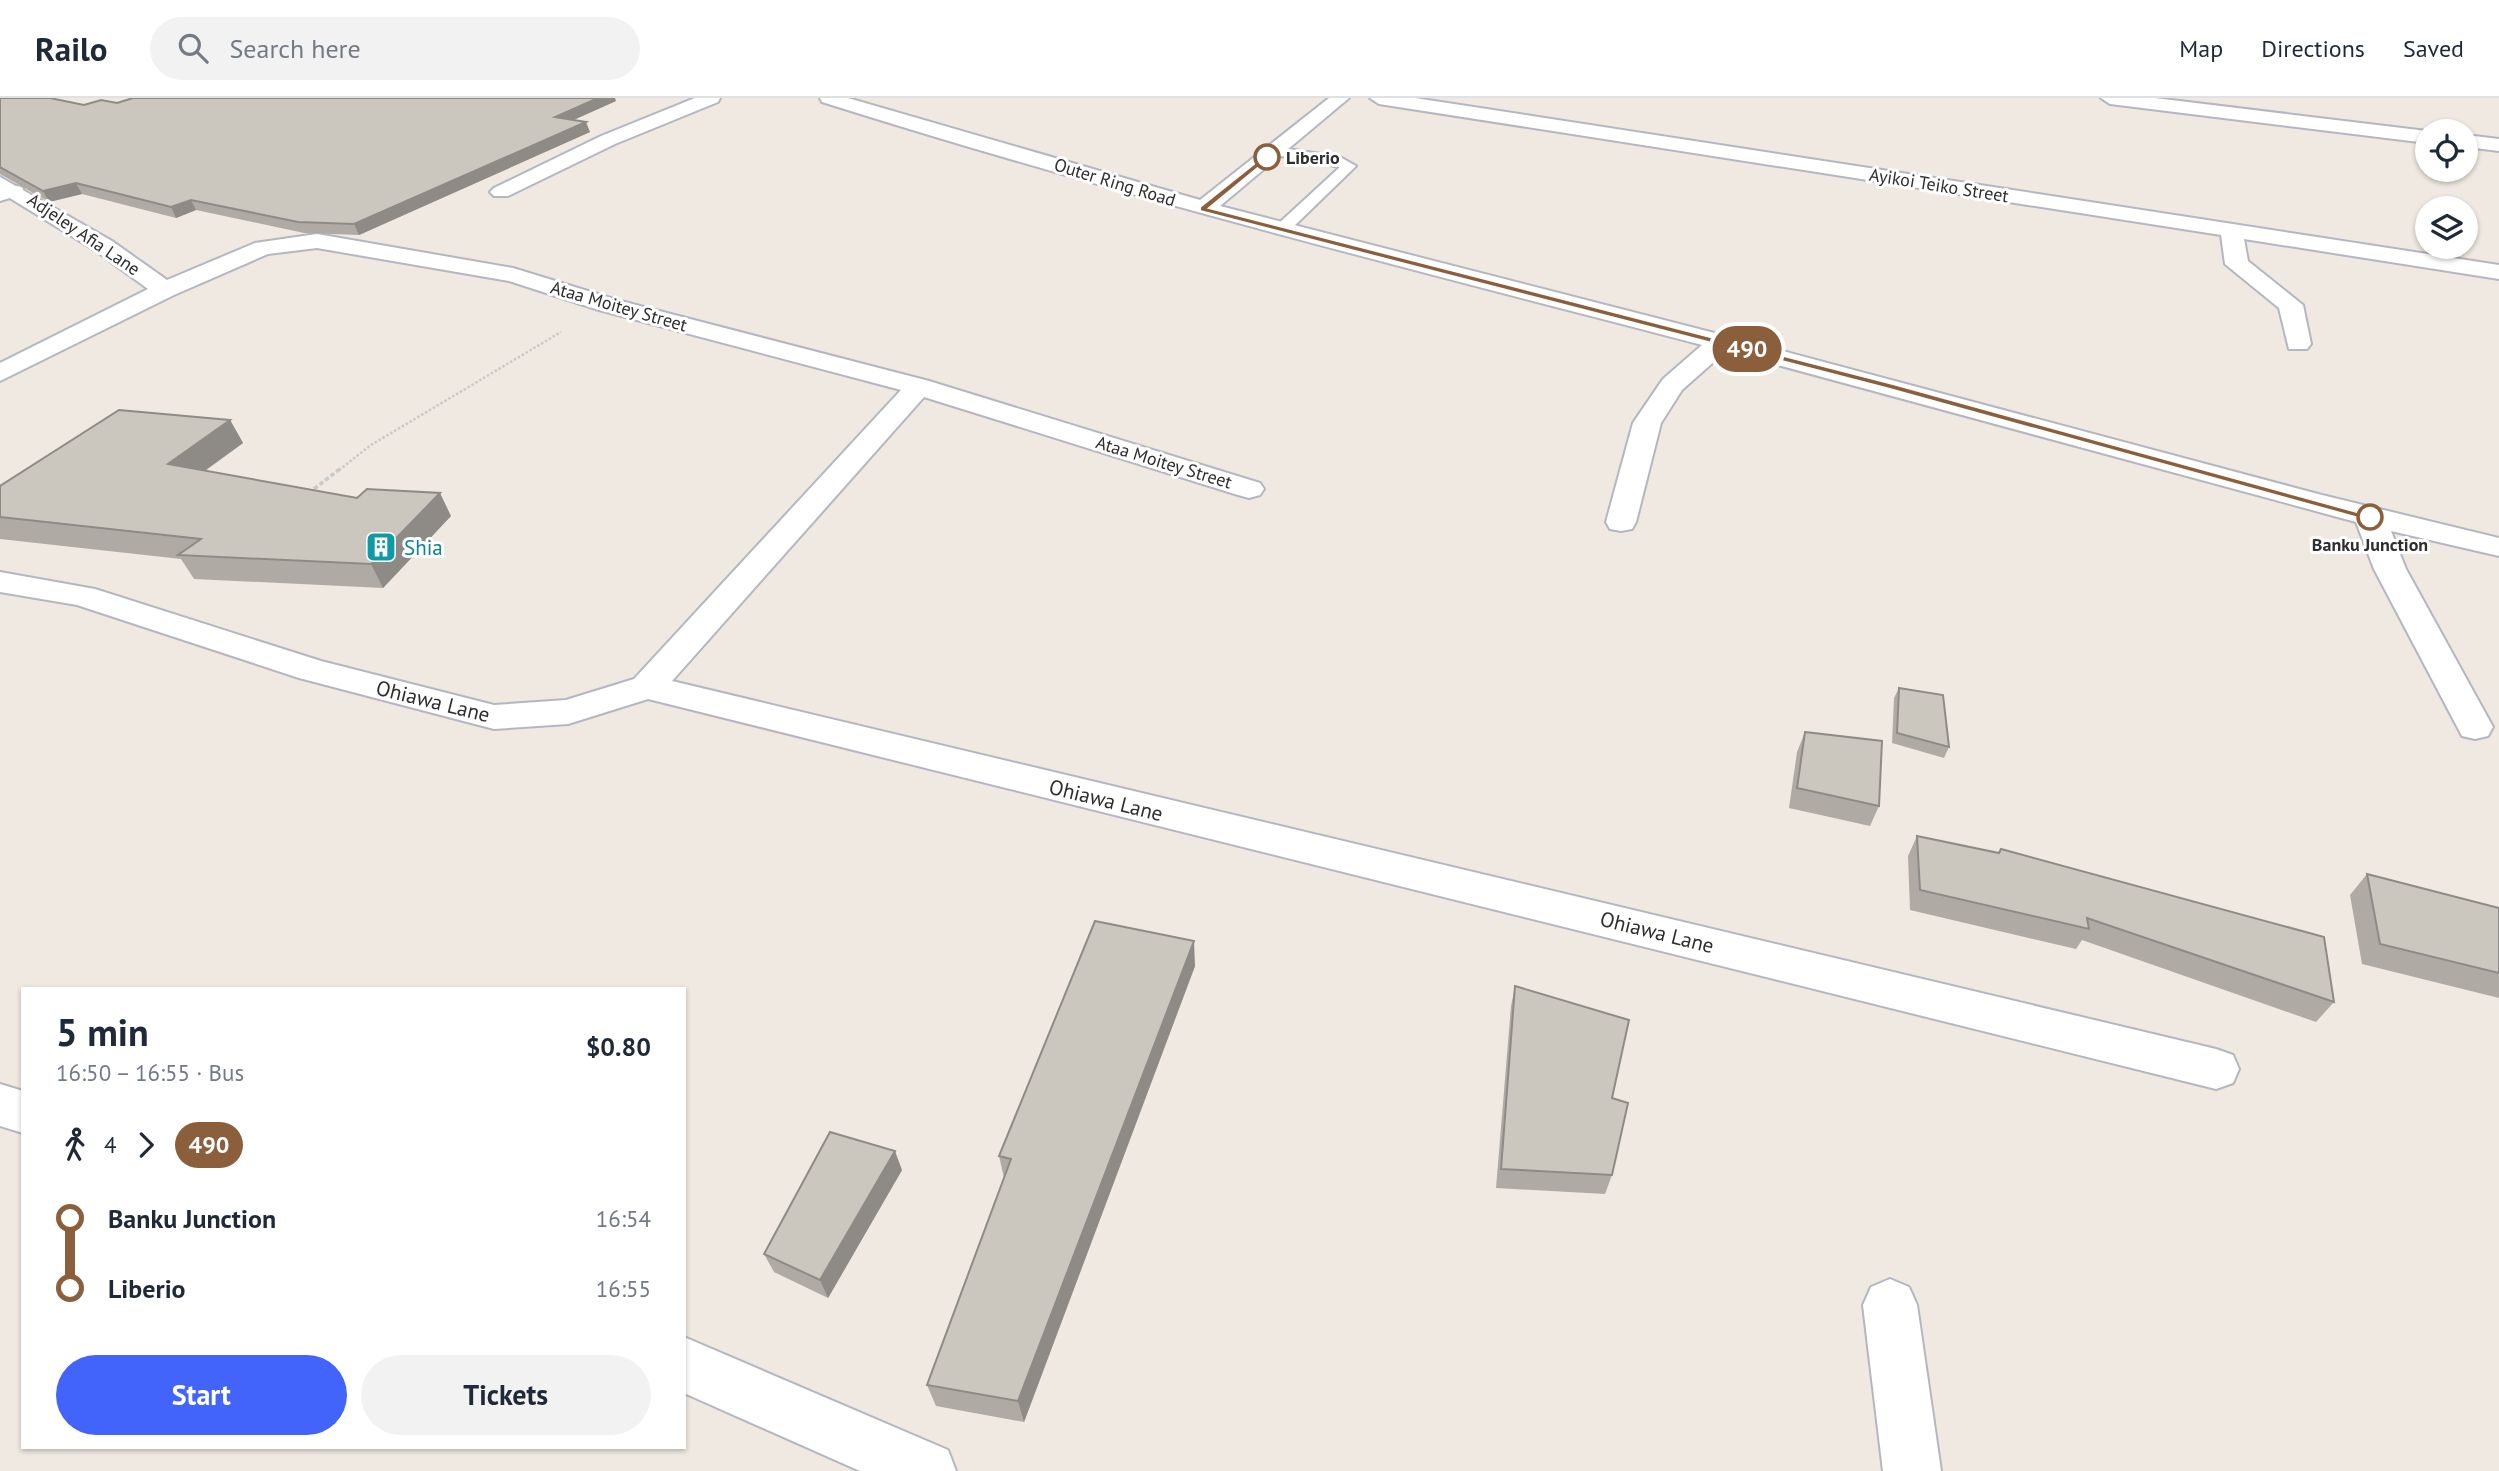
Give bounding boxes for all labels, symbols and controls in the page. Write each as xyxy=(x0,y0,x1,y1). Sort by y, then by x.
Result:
search box xyxy=(150,17,640,80)
text: Railo xyxy=(35,27,108,70)
icon: search xyxy=(174,29,212,67)
text: Search here xyxy=(230,32,361,65)
text: Map xyxy=(2179,33,2223,64)
text: Directions xyxy=(2261,33,2365,64)
text: Saved xyxy=(2403,33,2464,64)
map controls xyxy=(2415,119,2478,259)
button: locate xyxy=(2415,119,2478,182)
marker: Liberio xyxy=(1254,144,1280,170)
place label: Liberio xyxy=(1286,146,1340,169)
street label: Outer Ring Road xyxy=(1051,153,1179,211)
street label: Ayikoi Teiko Street xyxy=(1868,163,2010,207)
street label: Adjeley Afia Lane xyxy=(23,188,145,280)
button: layers xyxy=(2415,196,2478,259)
street label: Ataa Moitey Street xyxy=(548,276,690,336)
line badge: 490 xyxy=(1707,326,1787,372)
text: 490 xyxy=(1727,333,1767,364)
street label: Ataa Moitey Street xyxy=(1093,430,1235,494)
marker: Banku Junction xyxy=(2357,504,2383,530)
building icon: Shia xyxy=(364,530,398,564)
place label: Banku Junction xyxy=(2312,533,2428,556)
place label: Shia xyxy=(404,534,443,561)
street label: Ohiawa Lane xyxy=(373,674,493,728)
street label: Ohiawa Lane xyxy=(1046,773,1166,827)
street label: Ohiawa Lane xyxy=(1597,905,1717,959)
text: 5 min xyxy=(56,1007,149,1056)
text: $0.80 xyxy=(586,1030,651,1063)
text: 16:50 – 16:55 · Bus xyxy=(56,1058,244,1087)
icon: walk xyxy=(56,1126,94,1164)
icon: forward xyxy=(127,1126,165,1164)
text: 490 xyxy=(189,1129,229,1160)
text: 4 xyxy=(104,1130,117,1159)
text: Banku Junction xyxy=(108,1202,276,1235)
text: 16:54 xyxy=(596,1204,651,1233)
text: Liberio xyxy=(108,1272,186,1305)
text: 16:55 xyxy=(596,1274,651,1303)
button: Start xyxy=(56,1355,347,1435)
button: Tickets xyxy=(361,1355,651,1435)

